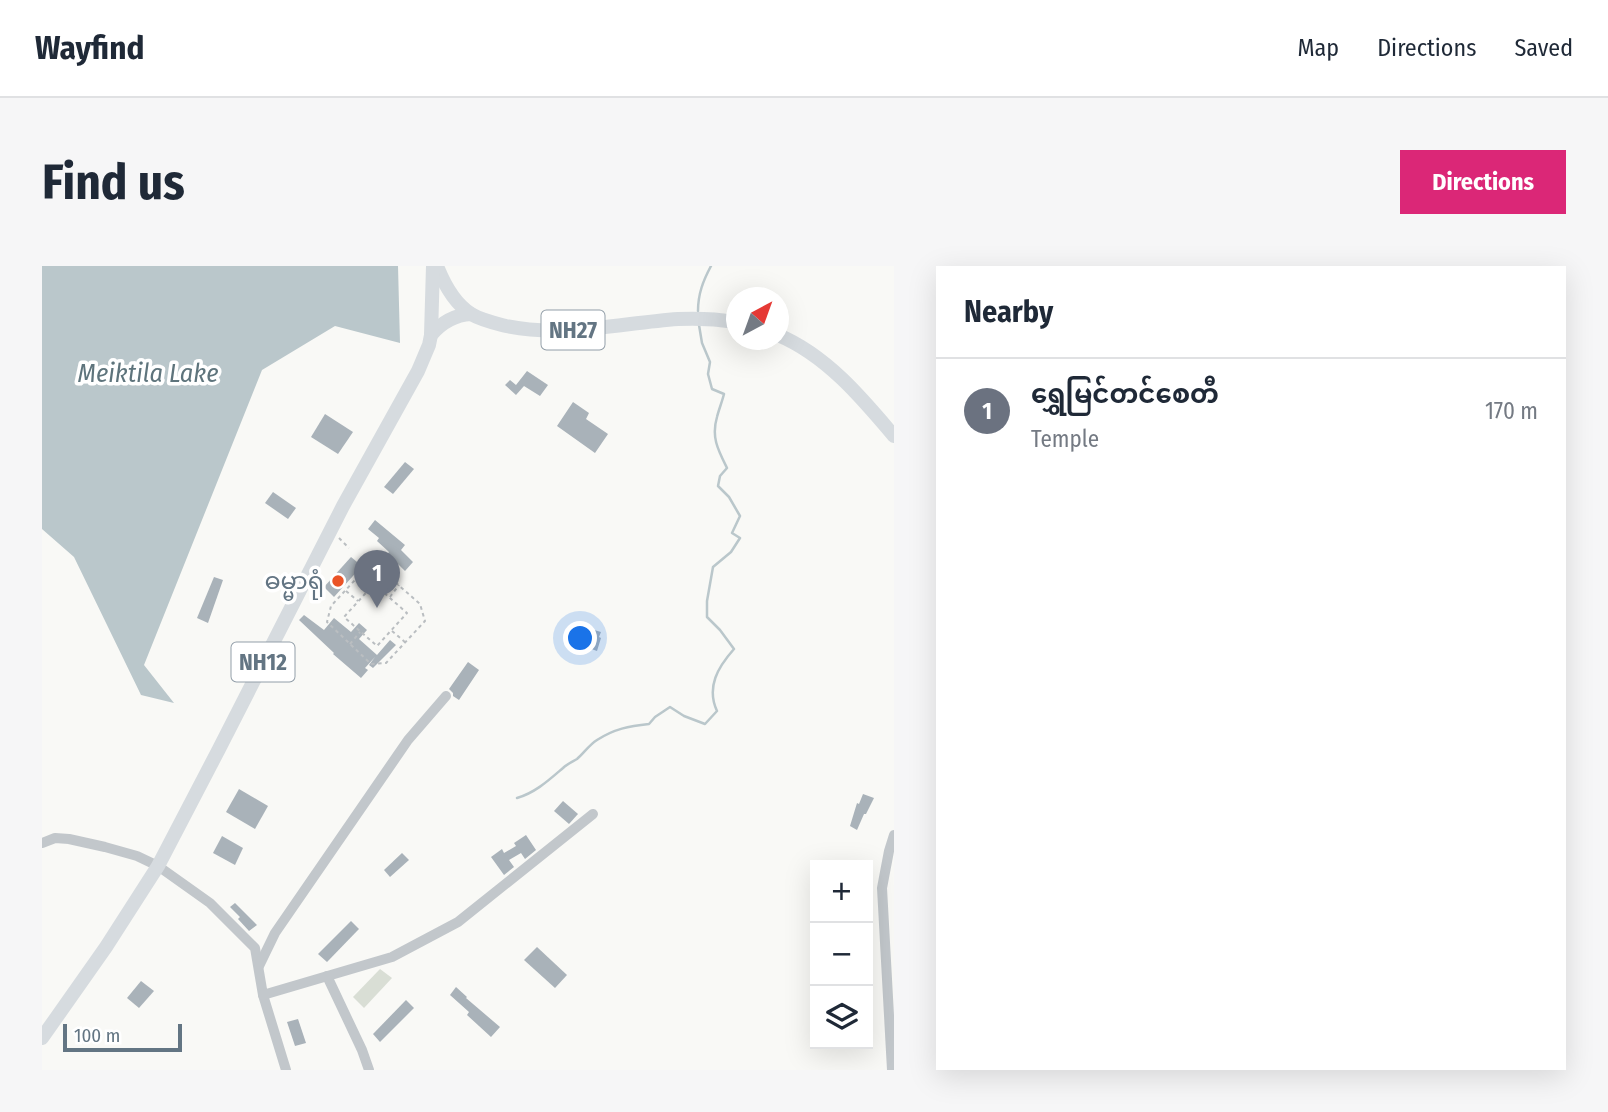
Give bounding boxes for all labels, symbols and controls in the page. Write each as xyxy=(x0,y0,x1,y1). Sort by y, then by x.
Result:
text: Wayfind xyxy=(35,28,144,68)
text: Map xyxy=(1298,34,1339,62)
text: Directions xyxy=(1377,34,1476,62)
text: Saved xyxy=(1514,34,1573,62)
button: Directions xyxy=(1400,150,1566,214)
text: Find us xyxy=(42,153,185,212)
north arrow xyxy=(726,287,789,350)
text: Nearby xyxy=(964,294,1053,330)
road number: NH27 xyxy=(542,310,604,349)
water label: Meiktila Lake xyxy=(78,358,218,389)
text: ရွှေမြင်တင်စေတီ xyxy=(1031,379,1219,410)
text: 1 xyxy=(982,397,992,425)
text: 170 m xyxy=(1485,397,1538,425)
text: Temple xyxy=(1031,425,1099,453)
pin: 1 xyxy=(354,550,400,608)
place label: ဓမ္မာရုံ xyxy=(264,567,324,601)
marker: ဓမ္မာရုံ xyxy=(330,573,346,589)
your location xyxy=(563,621,597,655)
road number: NH12 xyxy=(232,642,294,682)
map controls xyxy=(810,860,873,1049)
button: + xyxy=(810,860,873,923)
button: − xyxy=(810,923,873,986)
button: layers xyxy=(810,986,873,1049)
scale bar xyxy=(63,1021,182,1053)
text: 100 m xyxy=(74,1024,120,1047)

